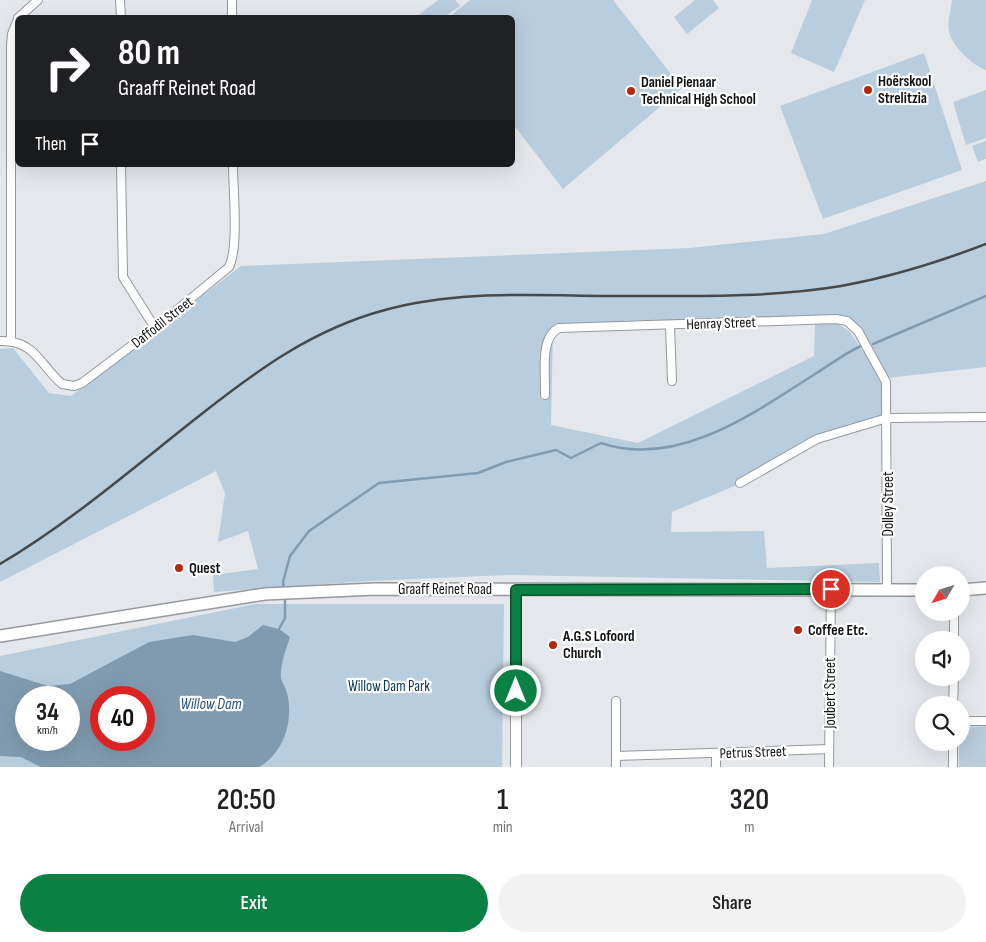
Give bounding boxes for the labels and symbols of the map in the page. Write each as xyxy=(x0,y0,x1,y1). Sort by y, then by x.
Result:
place label: Hoërskool Strelitzia xyxy=(878,72,931,108)
place label: Daniel Pienaar Technical High School xyxy=(641,73,756,109)
marker: Hoërskool Strelitzia xyxy=(862,84,874,96)
marker: Daniel Pienaar Technical High School xyxy=(625,85,637,97)
street label: Daffodil Street xyxy=(128,292,197,352)
street label: Henray Street xyxy=(686,313,757,334)
street label: Dolley Street xyxy=(879,471,898,536)
place label: Quest xyxy=(189,559,221,578)
marker: Quest xyxy=(173,562,185,574)
north arrow xyxy=(915,566,970,621)
pin xyxy=(810,568,852,610)
street label: Graaff Reinet Road xyxy=(398,580,492,599)
place label: Coffee Etc. xyxy=(808,621,868,640)
marker: Coffee Etc. xyxy=(792,624,804,636)
place label: A.G.S Lofoord Church xyxy=(562,627,635,663)
marker: A.G.S Lofoord Church xyxy=(547,639,559,651)
street label: Joubert Street xyxy=(821,657,840,729)
position arrow xyxy=(489,664,541,716)
park label: Willow Dam Park xyxy=(348,677,430,696)
speed limit sign: 40 xyxy=(90,686,155,751)
water label: Willow Dam xyxy=(180,695,242,714)
street label: Petrus Street xyxy=(719,742,787,763)

